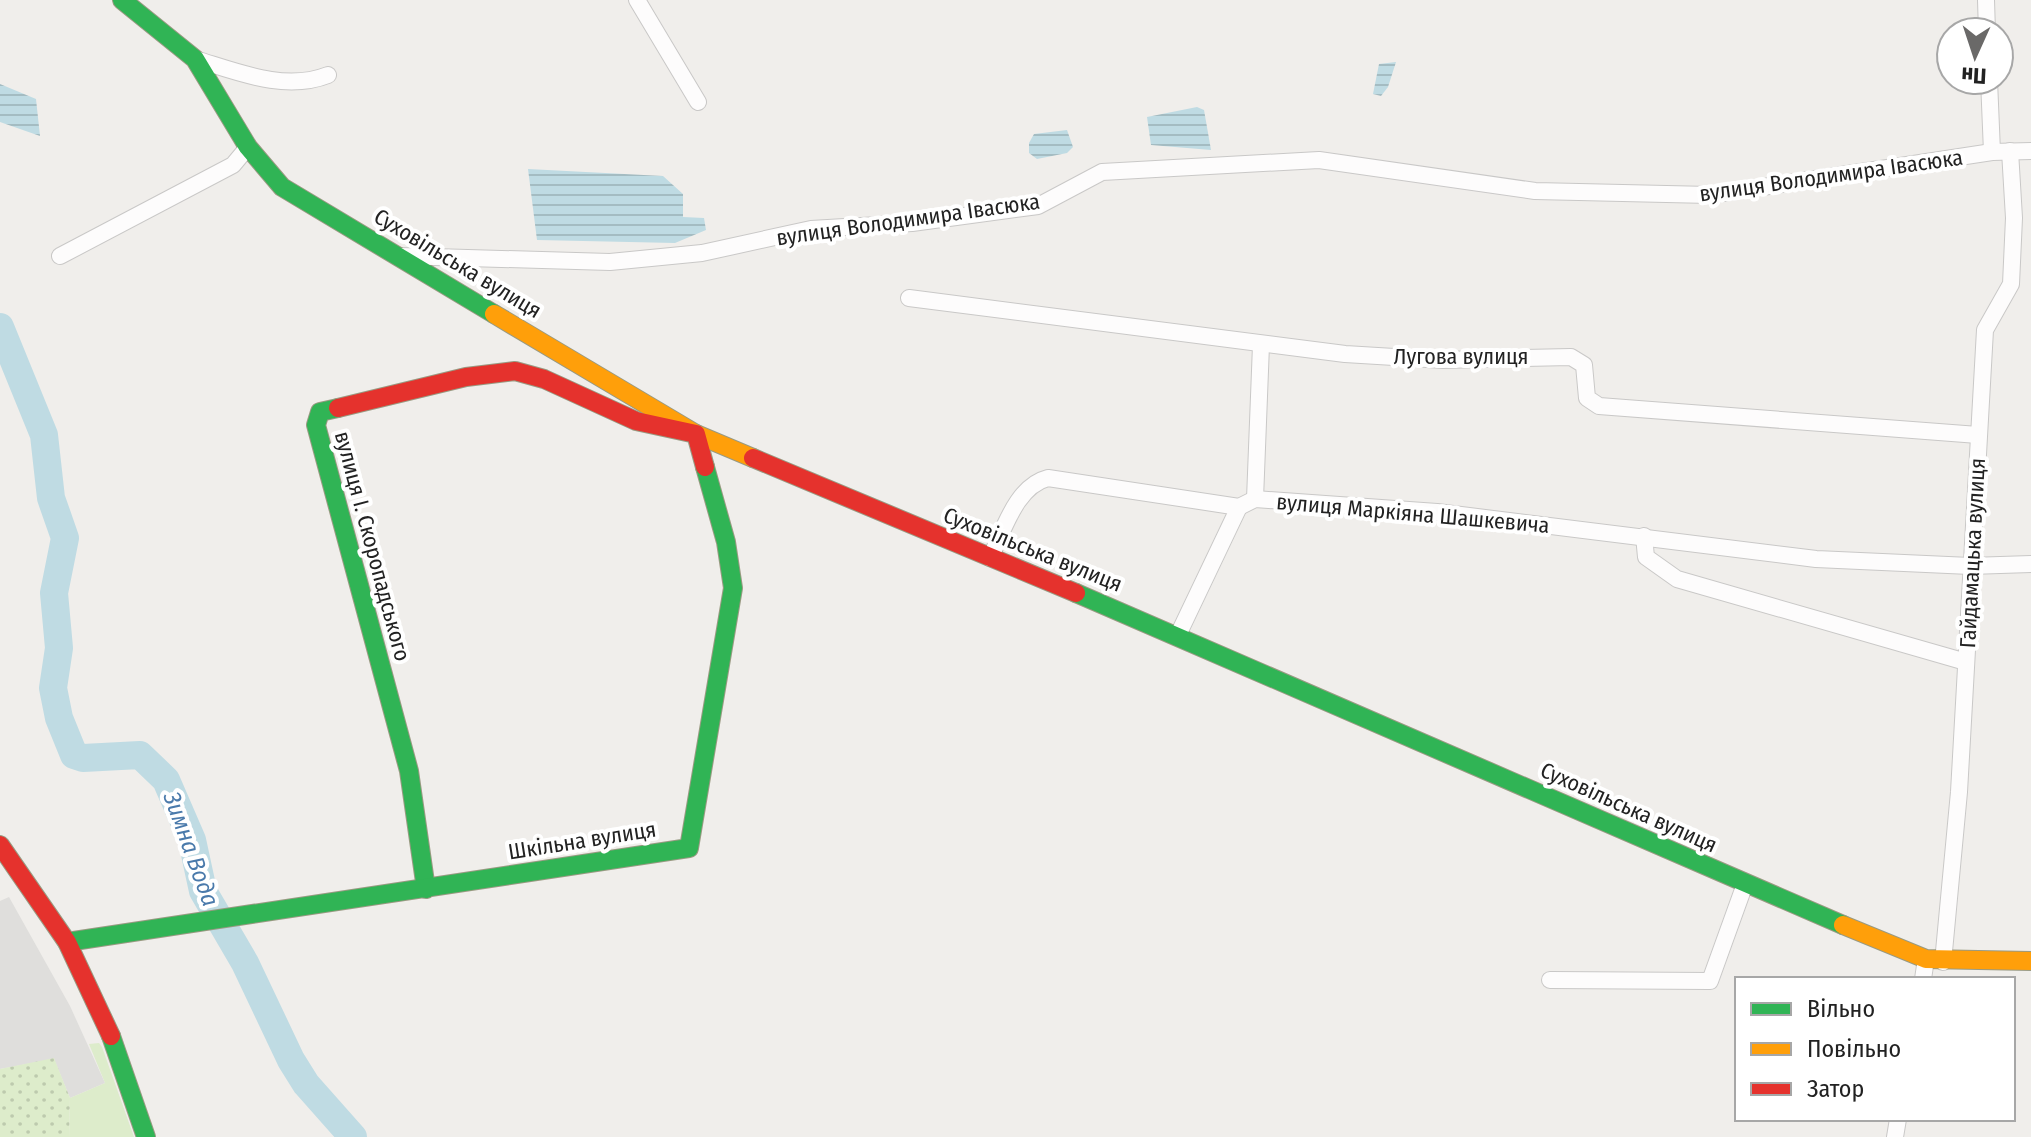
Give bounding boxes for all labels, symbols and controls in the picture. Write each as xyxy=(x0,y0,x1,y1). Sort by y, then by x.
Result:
north arrow xyxy=(1935,16,2015,96)
text: Пн xyxy=(1961,61,1987,90)
street label: вулиця Володимира Івасюка xyxy=(1698,144,1965,207)
street label: вулиця Володимира Івасюка xyxy=(775,188,1042,251)
street label: Суховільська вулиця xyxy=(369,203,546,324)
street label: Лугова вулиця xyxy=(1393,343,1529,370)
street label: вулиця І. Скоропадського xyxy=(329,428,416,664)
street label: Гайдамацька вулиця xyxy=(1954,457,1991,649)
street label: вулиця Маркіяна Шашкевича xyxy=(1275,488,1551,539)
street label: Суховільська вулиця xyxy=(939,501,1126,598)
street label: Суховільська вулиця xyxy=(1536,756,1721,859)
water label: Зимна Вода xyxy=(157,787,225,910)
street label: Шкільна вулиця xyxy=(506,815,658,865)
legend xyxy=(1735,977,2015,1121)
text: Вільно xyxy=(1807,995,1875,1023)
text: Повільно xyxy=(1807,1035,1901,1063)
text: Затор xyxy=(1807,1075,1864,1103)

